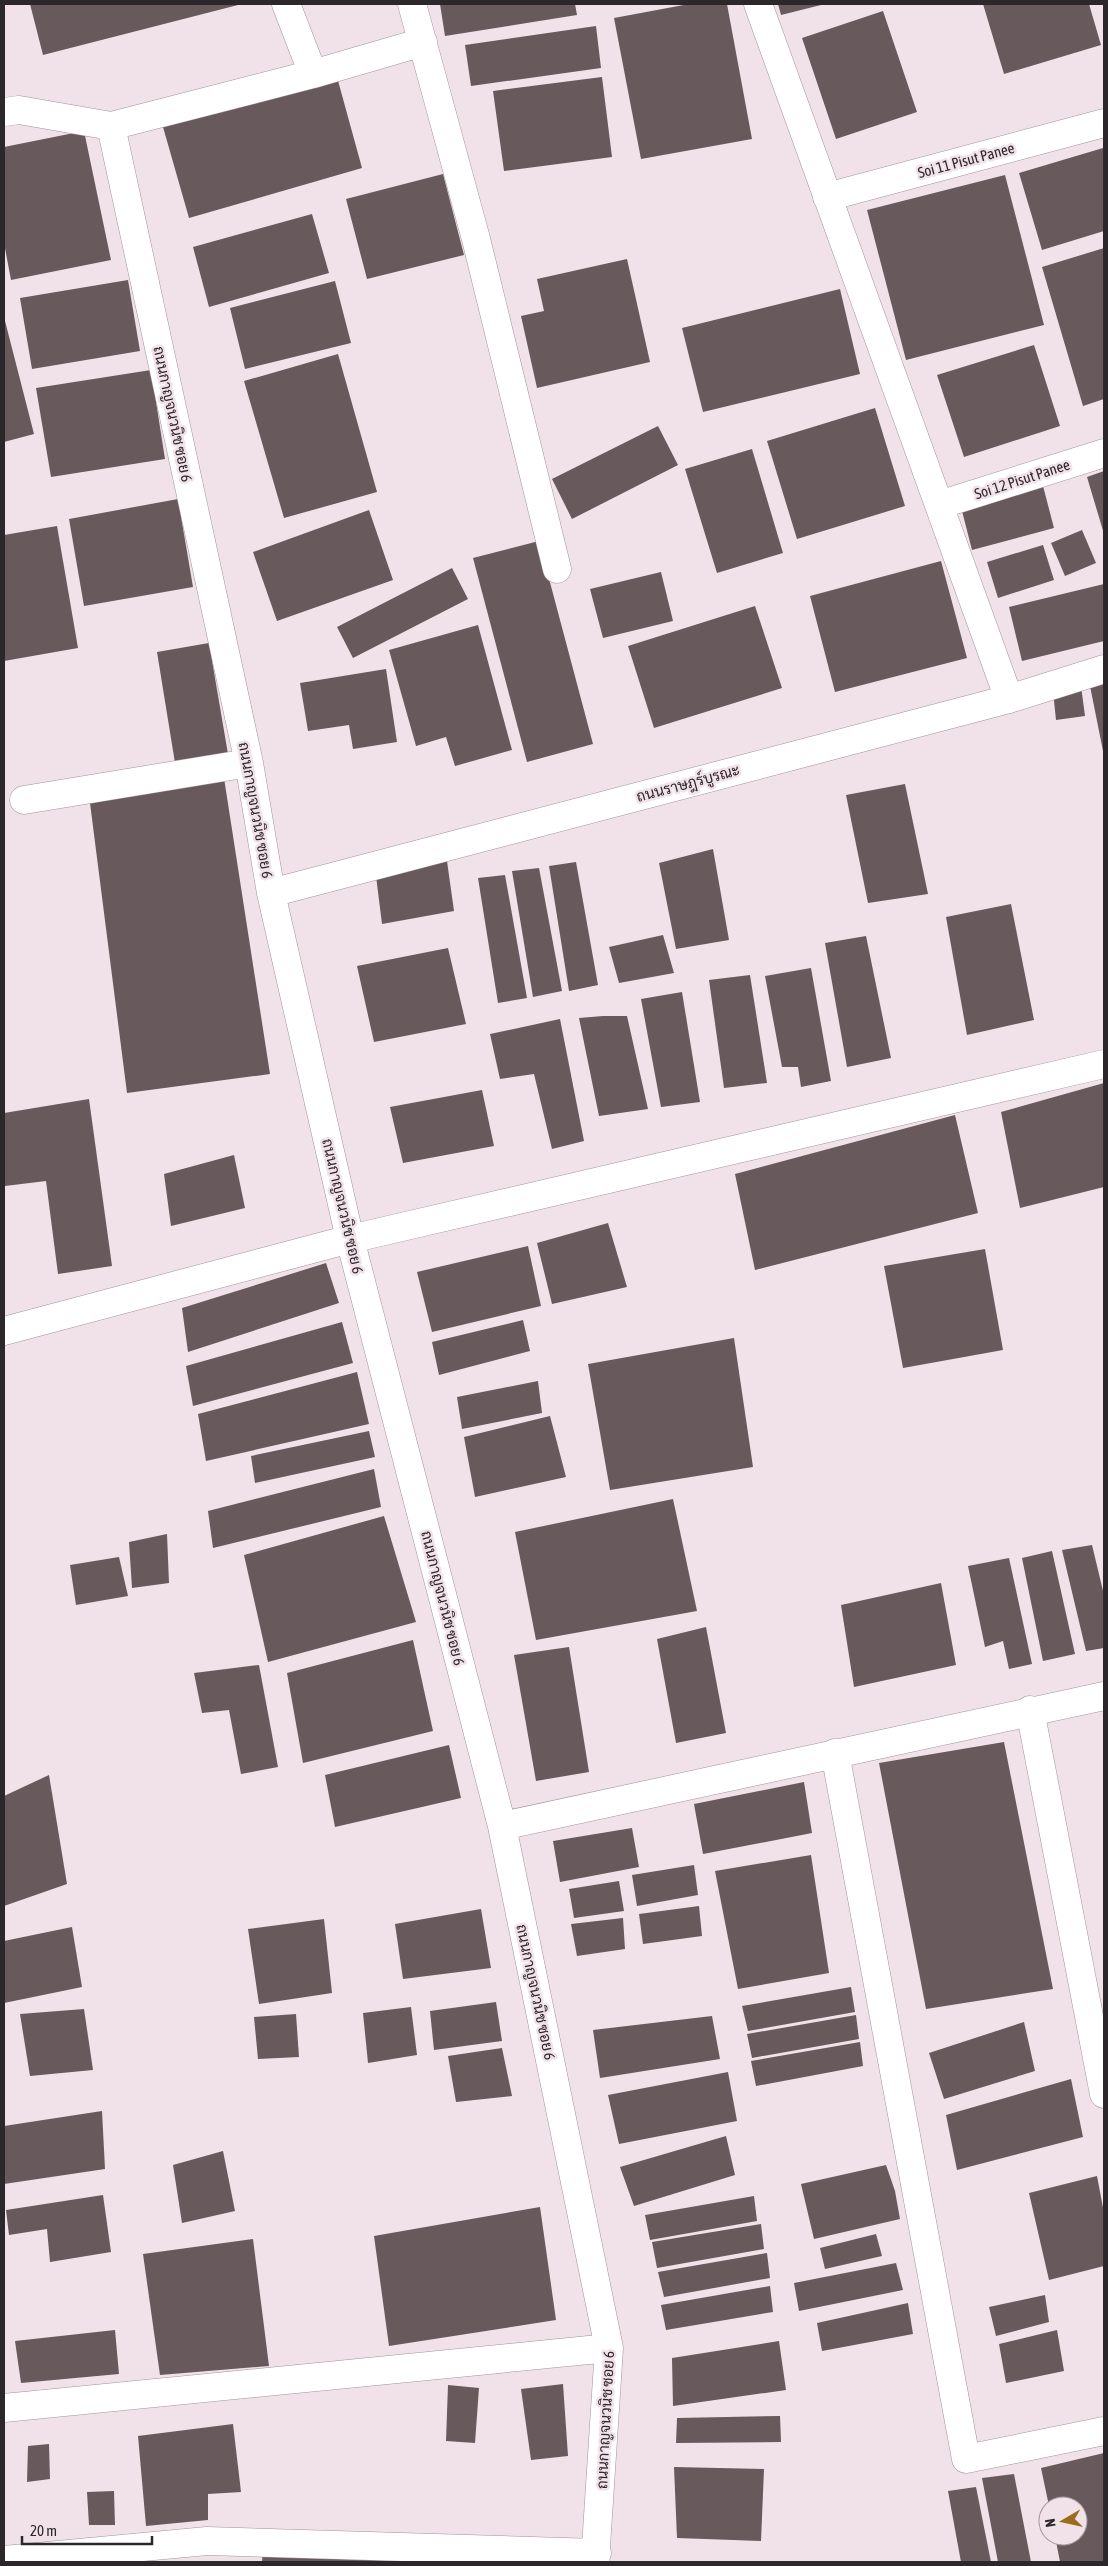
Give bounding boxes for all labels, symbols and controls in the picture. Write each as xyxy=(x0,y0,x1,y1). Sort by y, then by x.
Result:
street label: Soi 11 Pisut Panee xyxy=(916,139,1016,181)
street label: ถนนกาญจนวนิช ซอย 6 xyxy=(149,345,196,484)
street label: Soi 12 Pisut Panee xyxy=(972,456,1072,502)
street label: ถนนกาญจนวนิช ซอย 6 xyxy=(235,740,276,880)
street label: ถนนราษฎร์บูรณะ xyxy=(634,760,742,807)
street label: ถนนกาญจนวนิช ซอย 6 xyxy=(318,1137,367,1275)
street label: ถนนกาญจนวนิช ซอย 6 xyxy=(417,1529,468,1667)
street label: ถนนกาญจนวนิช ซอย 6 xyxy=(512,1923,559,2062)
street label: ถนนกาญจนวนิช ซอย 6 xyxy=(593,2351,618,2490)
north arrow xyxy=(1038,2496,1088,2546)
scale bar xyxy=(22,2514,152,2546)
text: N xyxy=(1042,2518,1059,2528)
text: 20 m xyxy=(30,2522,57,2539)

